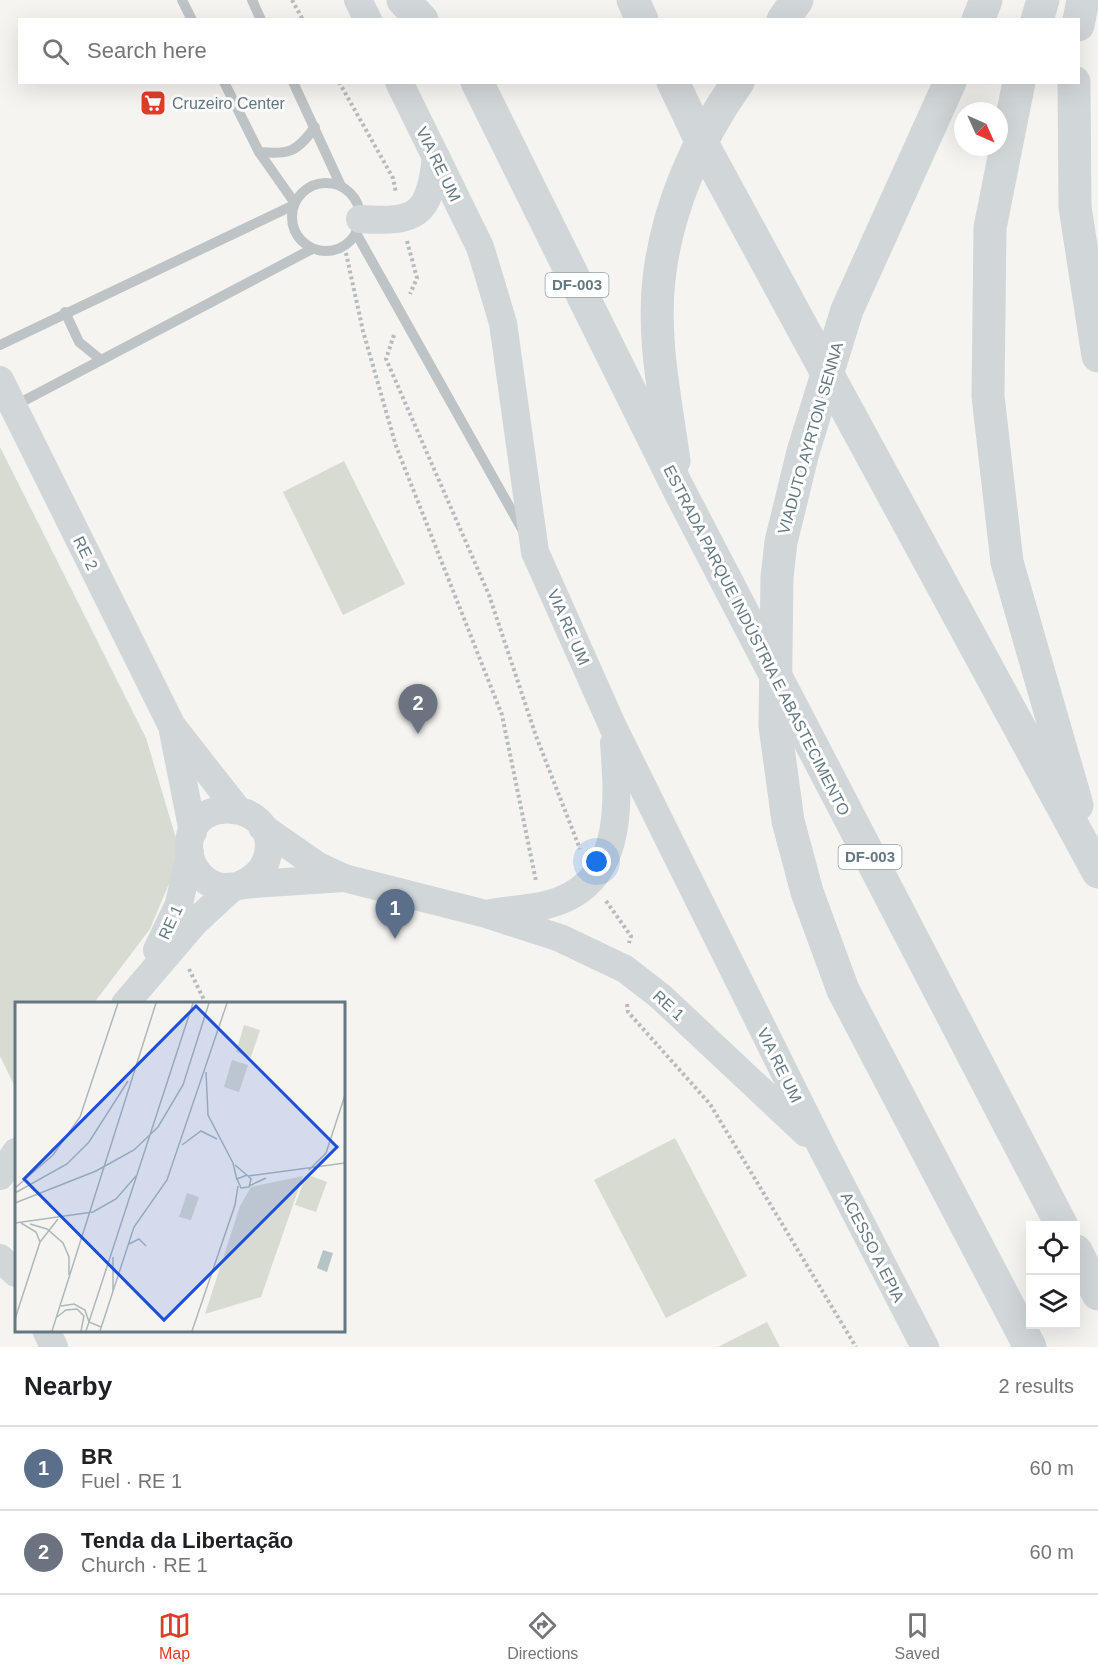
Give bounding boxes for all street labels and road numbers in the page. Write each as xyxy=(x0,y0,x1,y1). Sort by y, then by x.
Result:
street label: VIA RE UM xyxy=(413,124,464,204)
road number: DF-003 xyxy=(546,273,608,297)
street label: VIADUTO AYRTON SENNA xyxy=(775,340,846,536)
street label: ESTRADA PARQUE INDÚSTRIA E ABASTECIMENTO xyxy=(660,462,854,818)
street label: RE 2 xyxy=(70,534,101,573)
street label: VIA RE UM xyxy=(544,587,593,668)
road number: DF-003 xyxy=(838,845,902,869)
street label: RE 1 xyxy=(155,902,186,942)
street label: RE 1 xyxy=(650,987,688,1024)
street label: VIA RE UM xyxy=(754,1025,805,1105)
street label: ACESSO A EPIA xyxy=(838,1189,908,1305)

